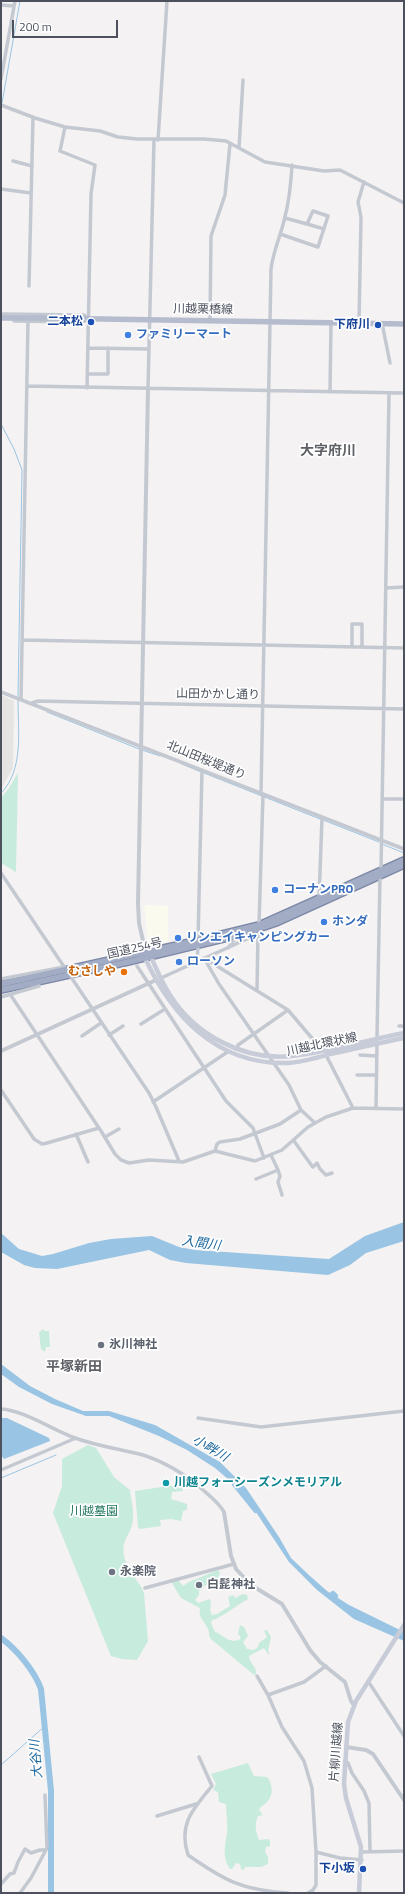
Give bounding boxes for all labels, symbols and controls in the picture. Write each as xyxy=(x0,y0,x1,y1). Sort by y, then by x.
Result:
scale bar xyxy=(14,12,120,38)
text: 200 m xyxy=(19,17,52,36)
street label: 川越栗橋線 xyxy=(173,302,233,318)
place label: 二本松 xyxy=(47,315,83,329)
marker: 二本松 xyxy=(86,317,96,327)
place label: 下府川 xyxy=(334,318,370,332)
marker: 下府川 xyxy=(373,320,383,330)
place label: ファミリーマート xyxy=(136,328,232,342)
marker: ファミリーマート xyxy=(123,330,133,340)
district label: 大字府川 xyxy=(300,444,356,460)
street label: 山田かかし通り xyxy=(176,687,260,703)
street label: 北山田桜堤通り xyxy=(164,739,248,783)
place label: コーナンPRO xyxy=(283,883,353,897)
marker: コーナンPRO xyxy=(270,885,280,895)
place label: ホンダ xyxy=(332,915,368,929)
marker: ホンダ xyxy=(319,917,329,927)
place label: リンエイキャンピングカー xyxy=(186,931,330,945)
marker: リンエイキャンピングカー xyxy=(173,933,183,943)
street label: 国道254号 xyxy=(106,936,164,962)
place label: ローソン xyxy=(187,955,235,969)
marker: ローソン xyxy=(174,957,184,967)
place label: むさしや xyxy=(68,965,116,979)
marker: むさしや xyxy=(119,967,129,977)
street label: 川越北環状線 xyxy=(285,1030,359,1060)
water label: 入間川 xyxy=(181,1234,221,1254)
place label: 氷川神社 xyxy=(109,1338,157,1352)
marker: 氷川神社 xyxy=(96,1340,106,1350)
district label: 平塚新田 xyxy=(46,1360,102,1376)
water label: 小畔川 xyxy=(189,1432,231,1466)
place label: 川越フォーシーズンメモリアル xyxy=(174,1476,342,1490)
marker: 川越フォーシーズンメモリアル xyxy=(161,1478,171,1488)
park label: 川越墓園 xyxy=(70,1505,118,1519)
place label: 永楽院 xyxy=(120,1565,156,1579)
marker: 永楽院 xyxy=(107,1567,117,1577)
place label: 白髭神社 xyxy=(207,1578,255,1592)
marker: 白髭神社 xyxy=(194,1580,204,1590)
street label: 片柳川越線 xyxy=(328,1722,346,1782)
water label: 大谷川 xyxy=(28,1739,46,1779)
place label: 下小坂 xyxy=(319,1862,355,1876)
marker: 下小坂 xyxy=(358,1864,368,1874)

